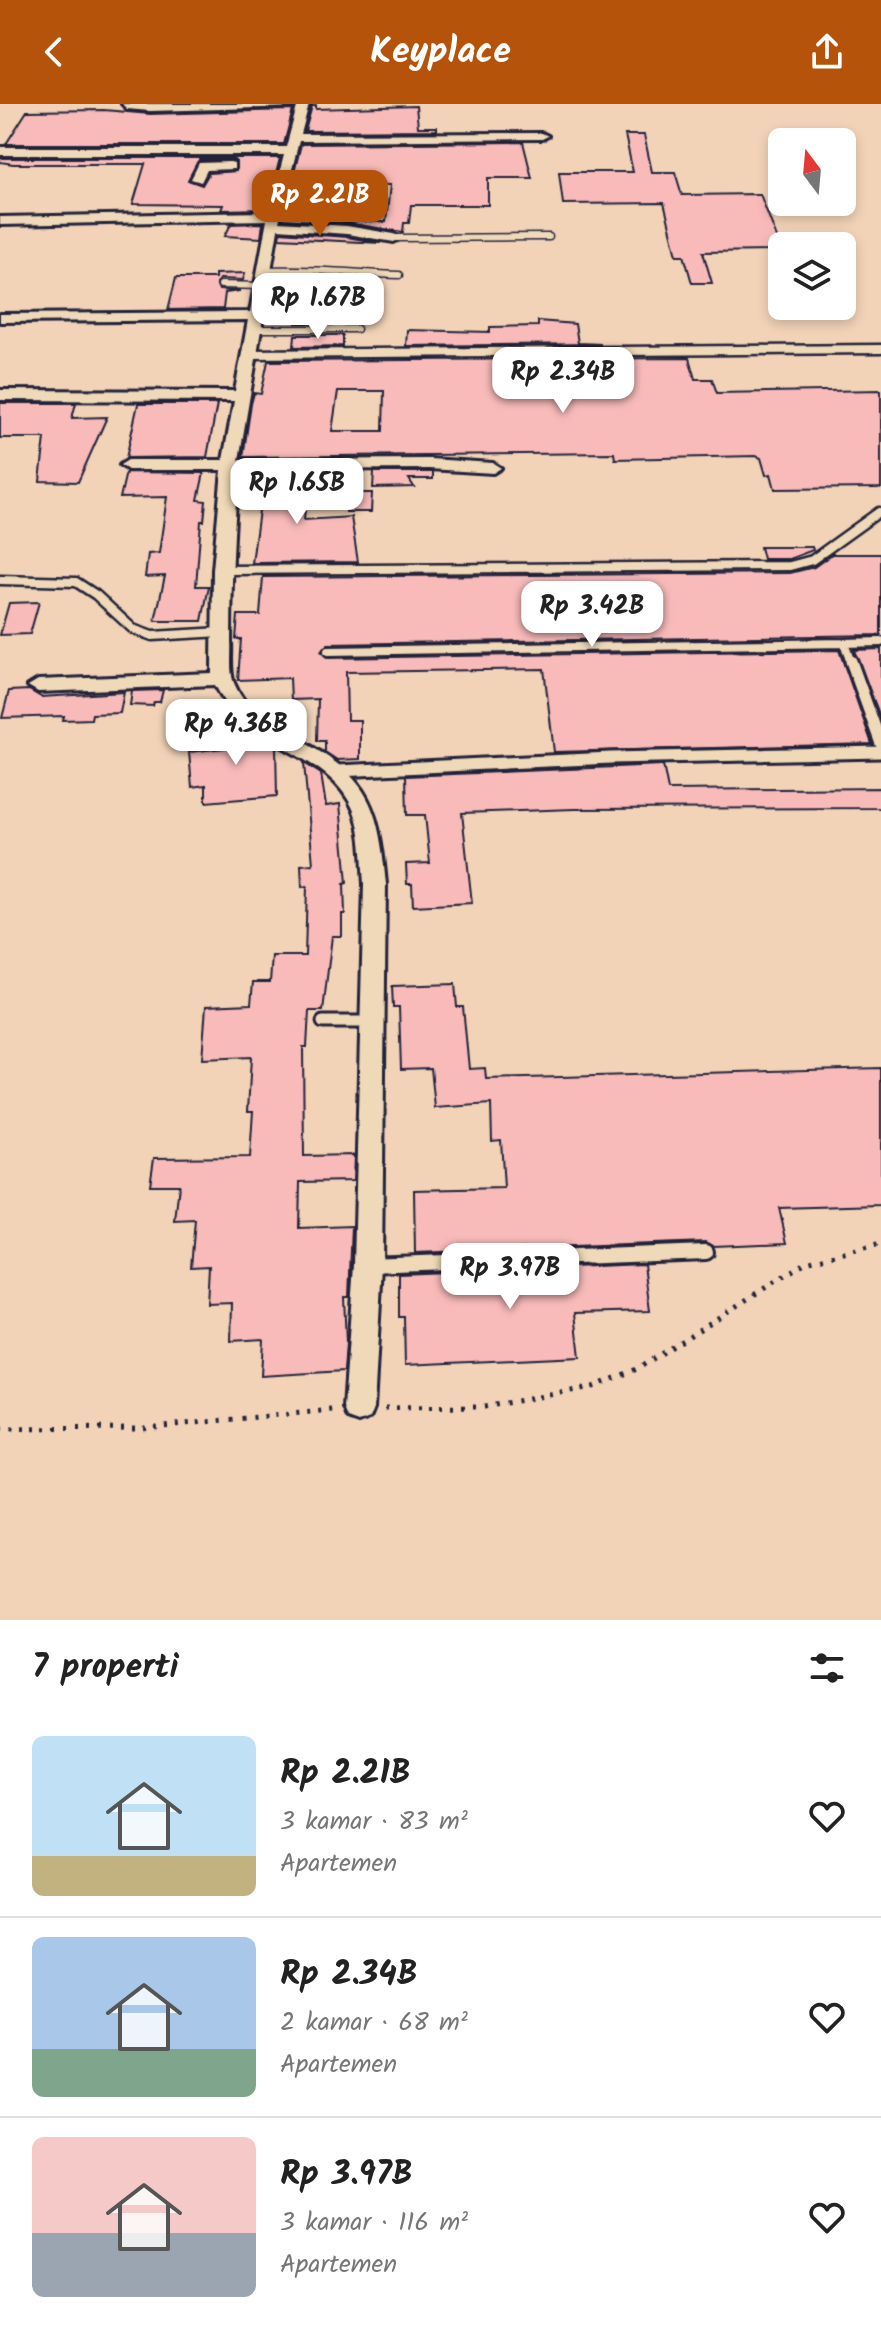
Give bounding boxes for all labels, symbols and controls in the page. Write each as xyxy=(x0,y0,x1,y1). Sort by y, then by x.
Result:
text: Keyplace xyxy=(370,24,511,81)
icon: back xyxy=(32,30,76,74)
icon: share xyxy=(805,30,849,74)
north arrow xyxy=(768,128,856,216)
map controls xyxy=(768,128,856,320)
pin: Rp 2.21B xyxy=(237,170,403,238)
text: Rp 2.21B xyxy=(270,175,370,217)
button: layers xyxy=(768,232,856,320)
pin: Rp 1.67B xyxy=(235,273,401,341)
text: Rp 1.67B xyxy=(270,278,366,320)
pin: Rp 2.34B xyxy=(480,347,646,415)
text: Rp 2.34B xyxy=(510,352,616,394)
pin: Rp 1.65B xyxy=(214,458,380,526)
text: Rp 1.65B xyxy=(248,463,346,505)
pin: Rp 3.42B xyxy=(509,581,675,649)
text: Rp 3.42B xyxy=(539,586,645,628)
pin: Rp 4.36B xyxy=(153,699,319,767)
text: Rp 4.36B xyxy=(184,704,288,746)
pin: Rp 3.97B xyxy=(427,1243,593,1311)
text: Rp 3.97B xyxy=(459,1248,561,1290)
text: 7 properti xyxy=(32,1641,179,1695)
icon: filters xyxy=(805,1646,849,1690)
text: Rp 2.21B xyxy=(280,1747,411,1801)
icon: home xyxy=(96,1768,192,1864)
icon: heart xyxy=(805,1794,849,1838)
text: 3 kamar · 83 m² xyxy=(280,1801,468,1843)
text: Apartemen xyxy=(280,1843,397,1885)
text: Rp 2.34B xyxy=(280,1948,418,2002)
icon: home xyxy=(96,1969,192,2065)
icon: heart xyxy=(805,1995,849,2039)
text: 2 kamar · 68 m² xyxy=(280,2002,468,2044)
text: Apartemen xyxy=(280,2044,397,2086)
text: Rp 3.97B xyxy=(280,2148,413,2202)
icon: home xyxy=(96,2169,192,2265)
icon: heart xyxy=(805,2195,849,2239)
text: 3 kamar · 116 m² xyxy=(280,2202,468,2244)
text: Apartemen xyxy=(280,2244,397,2286)

